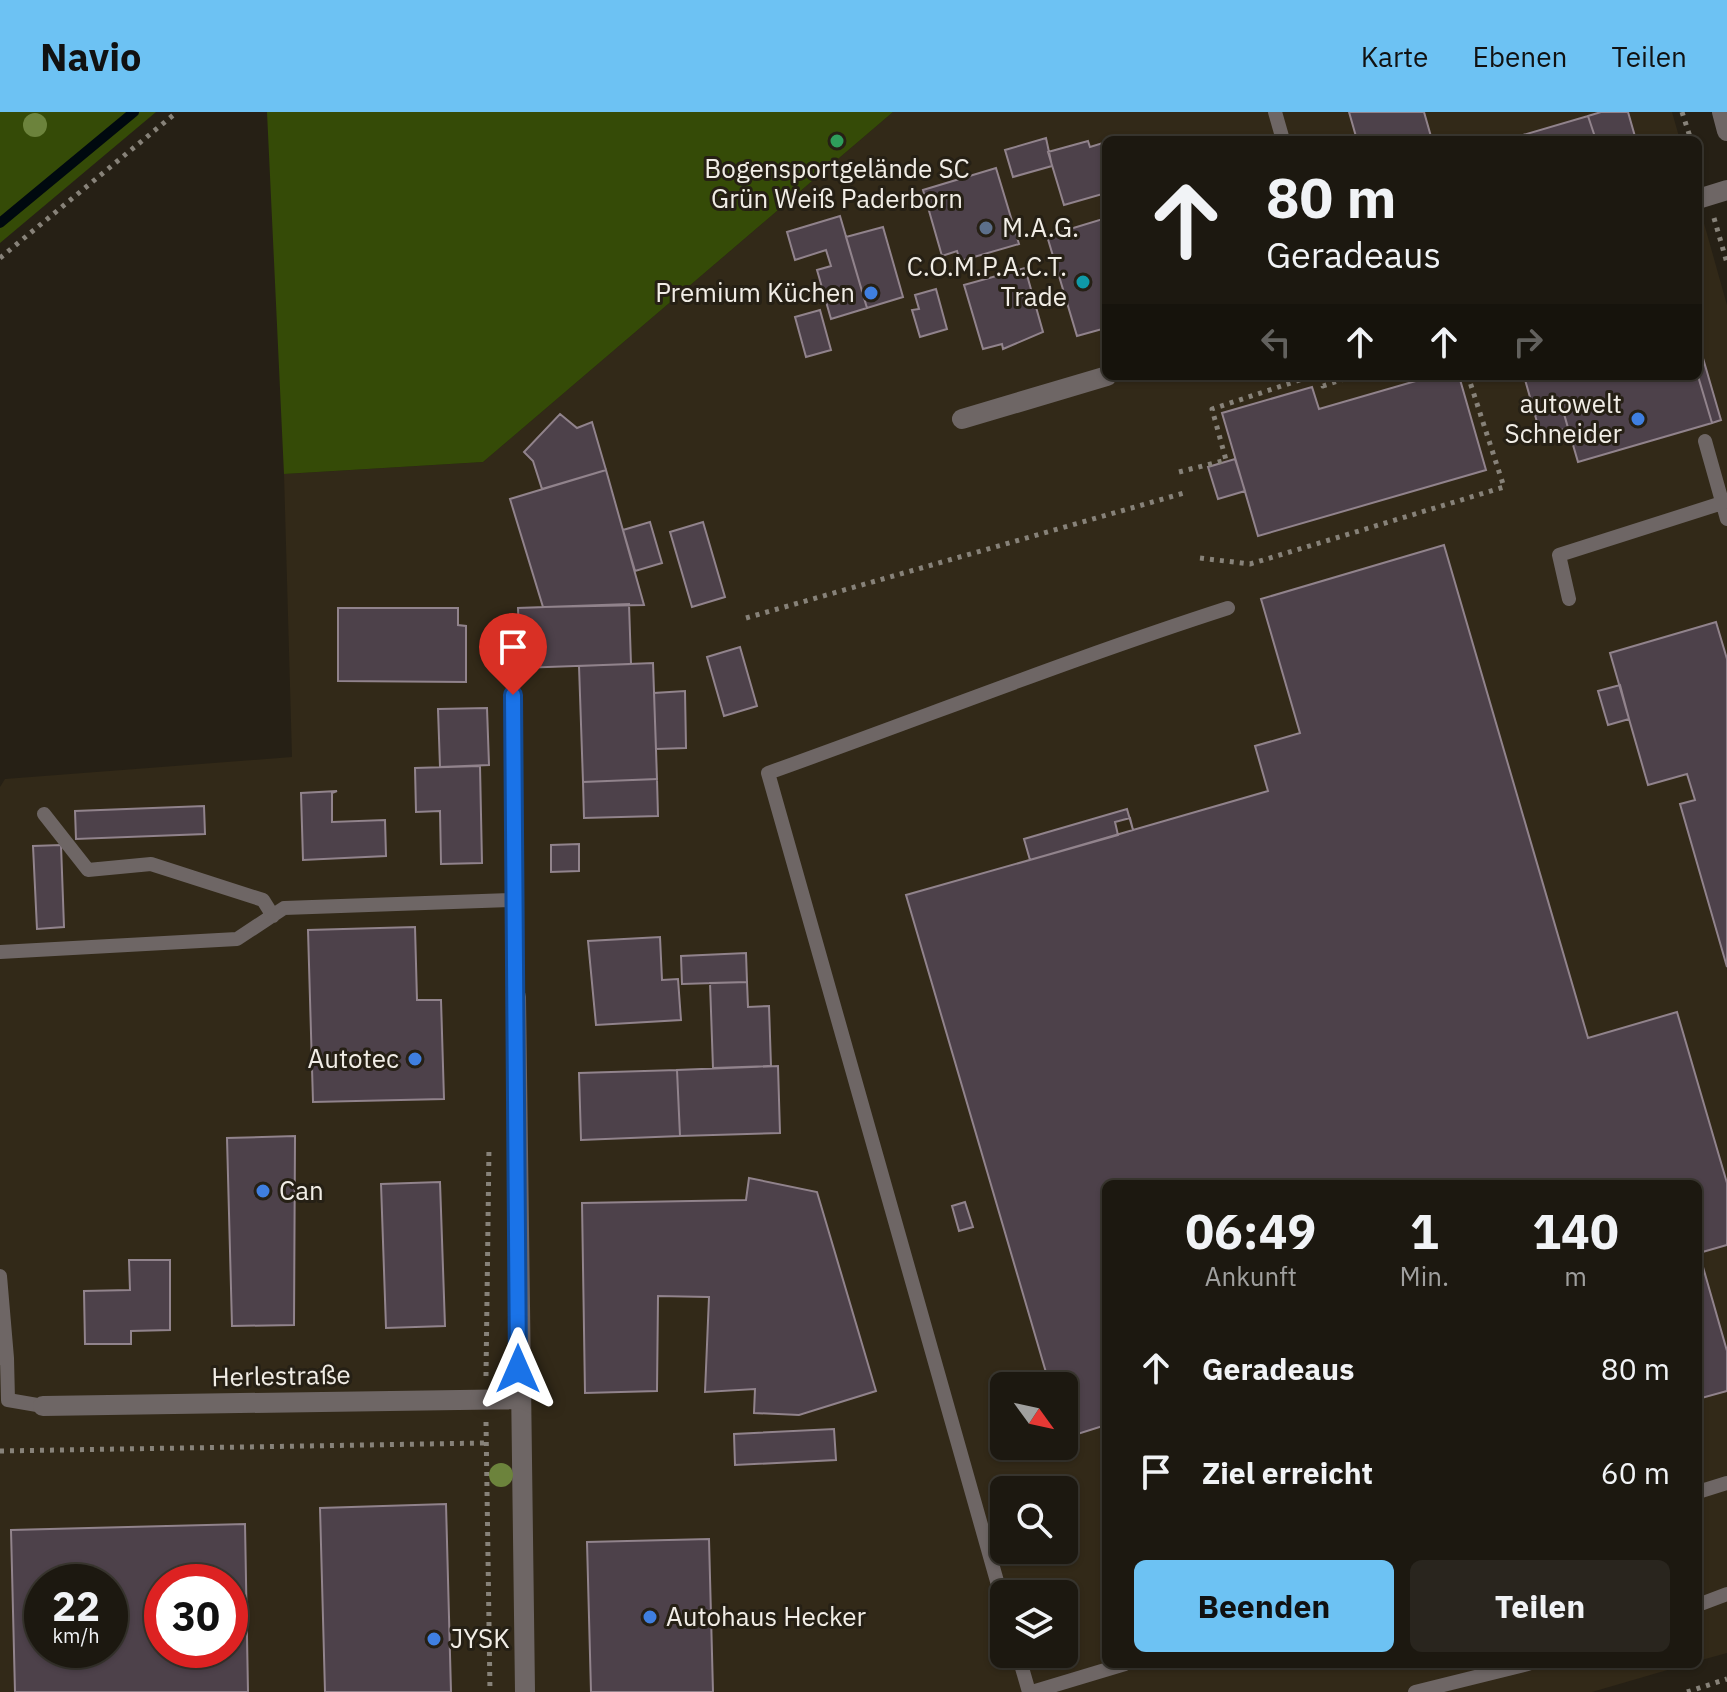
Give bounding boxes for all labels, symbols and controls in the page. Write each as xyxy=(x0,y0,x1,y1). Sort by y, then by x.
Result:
text: Navio xyxy=(40,32,142,81)
text: Karte xyxy=(1361,38,1428,75)
text: Ebenen xyxy=(1472,38,1568,75)
text: Teilen xyxy=(1612,38,1687,75)
marker: Bogensportgelände SC Grün Weiß Paderborn xyxy=(828,132,846,150)
place label: Bogensportgelände SC Grün Weiß Paderborn xyxy=(704,151,970,215)
text: 80 m xyxy=(1266,161,1396,233)
icon: ahead xyxy=(1134,168,1238,272)
place label: M.A.G. xyxy=(1002,210,1079,244)
marker: M.A.G. xyxy=(977,219,995,237)
text: Geradeaus xyxy=(1266,231,1441,278)
place label: C.O.M.P.A.C.T. Trade xyxy=(907,249,1067,313)
marker: C.O.M.P.A.C.T. Trade xyxy=(1074,273,1092,291)
place label: Premium Küchen xyxy=(655,275,855,309)
marker: Premium Küchen xyxy=(862,284,880,302)
icon: left xyxy=(1254,320,1298,364)
icon: ahead xyxy=(1338,320,1382,364)
icon: ahead xyxy=(1422,320,1466,364)
icon: right xyxy=(1506,320,1550,364)
place label: autowelt Schneider xyxy=(1505,386,1622,450)
marker: autowelt Schneider xyxy=(1629,410,1647,428)
pin xyxy=(479,613,547,695)
icon: arrive xyxy=(491,625,535,669)
place label: Autotec xyxy=(308,1041,399,1075)
marker: Autotec xyxy=(406,1050,424,1068)
place label: Can xyxy=(279,1173,324,1207)
marker: Can xyxy=(254,1182,272,1200)
text: 06:49 xyxy=(1185,1200,1316,1262)
text: 1 xyxy=(1410,1200,1439,1262)
text: 140 xyxy=(1532,1200,1619,1262)
text: Ankunft xyxy=(1205,1259,1297,1293)
text: Min. xyxy=(1400,1259,1449,1293)
text: m xyxy=(1564,1259,1587,1293)
position arrow xyxy=(476,1327,560,1411)
icon: ahead xyxy=(1134,1346,1178,1390)
text: Geradeaus xyxy=(1202,1349,1354,1388)
text: 80 m xyxy=(1601,1349,1670,1388)
street label: Herlestraße xyxy=(211,1357,351,1393)
north arrow xyxy=(990,1372,1078,1460)
map controls xyxy=(990,1372,1078,1668)
icon: arrive xyxy=(1134,1450,1178,1494)
text: Ziel erreicht xyxy=(1202,1453,1373,1492)
text: 60 m xyxy=(1601,1453,1670,1492)
button: search xyxy=(990,1476,1078,1564)
button: Beenden xyxy=(1134,1560,1394,1652)
button: Teilen xyxy=(1410,1560,1670,1652)
speed limit sign: 30 xyxy=(144,1564,248,1668)
text: 22 xyxy=(52,1580,100,1632)
button: layers xyxy=(990,1580,1078,1668)
place label: Autohaus Hecker xyxy=(666,1599,867,1633)
marker: Autohaus Hecker xyxy=(641,1608,659,1626)
place label: JYSK xyxy=(450,1621,510,1655)
text: km/h xyxy=(52,1622,100,1649)
marker: JYSK xyxy=(425,1630,443,1648)

